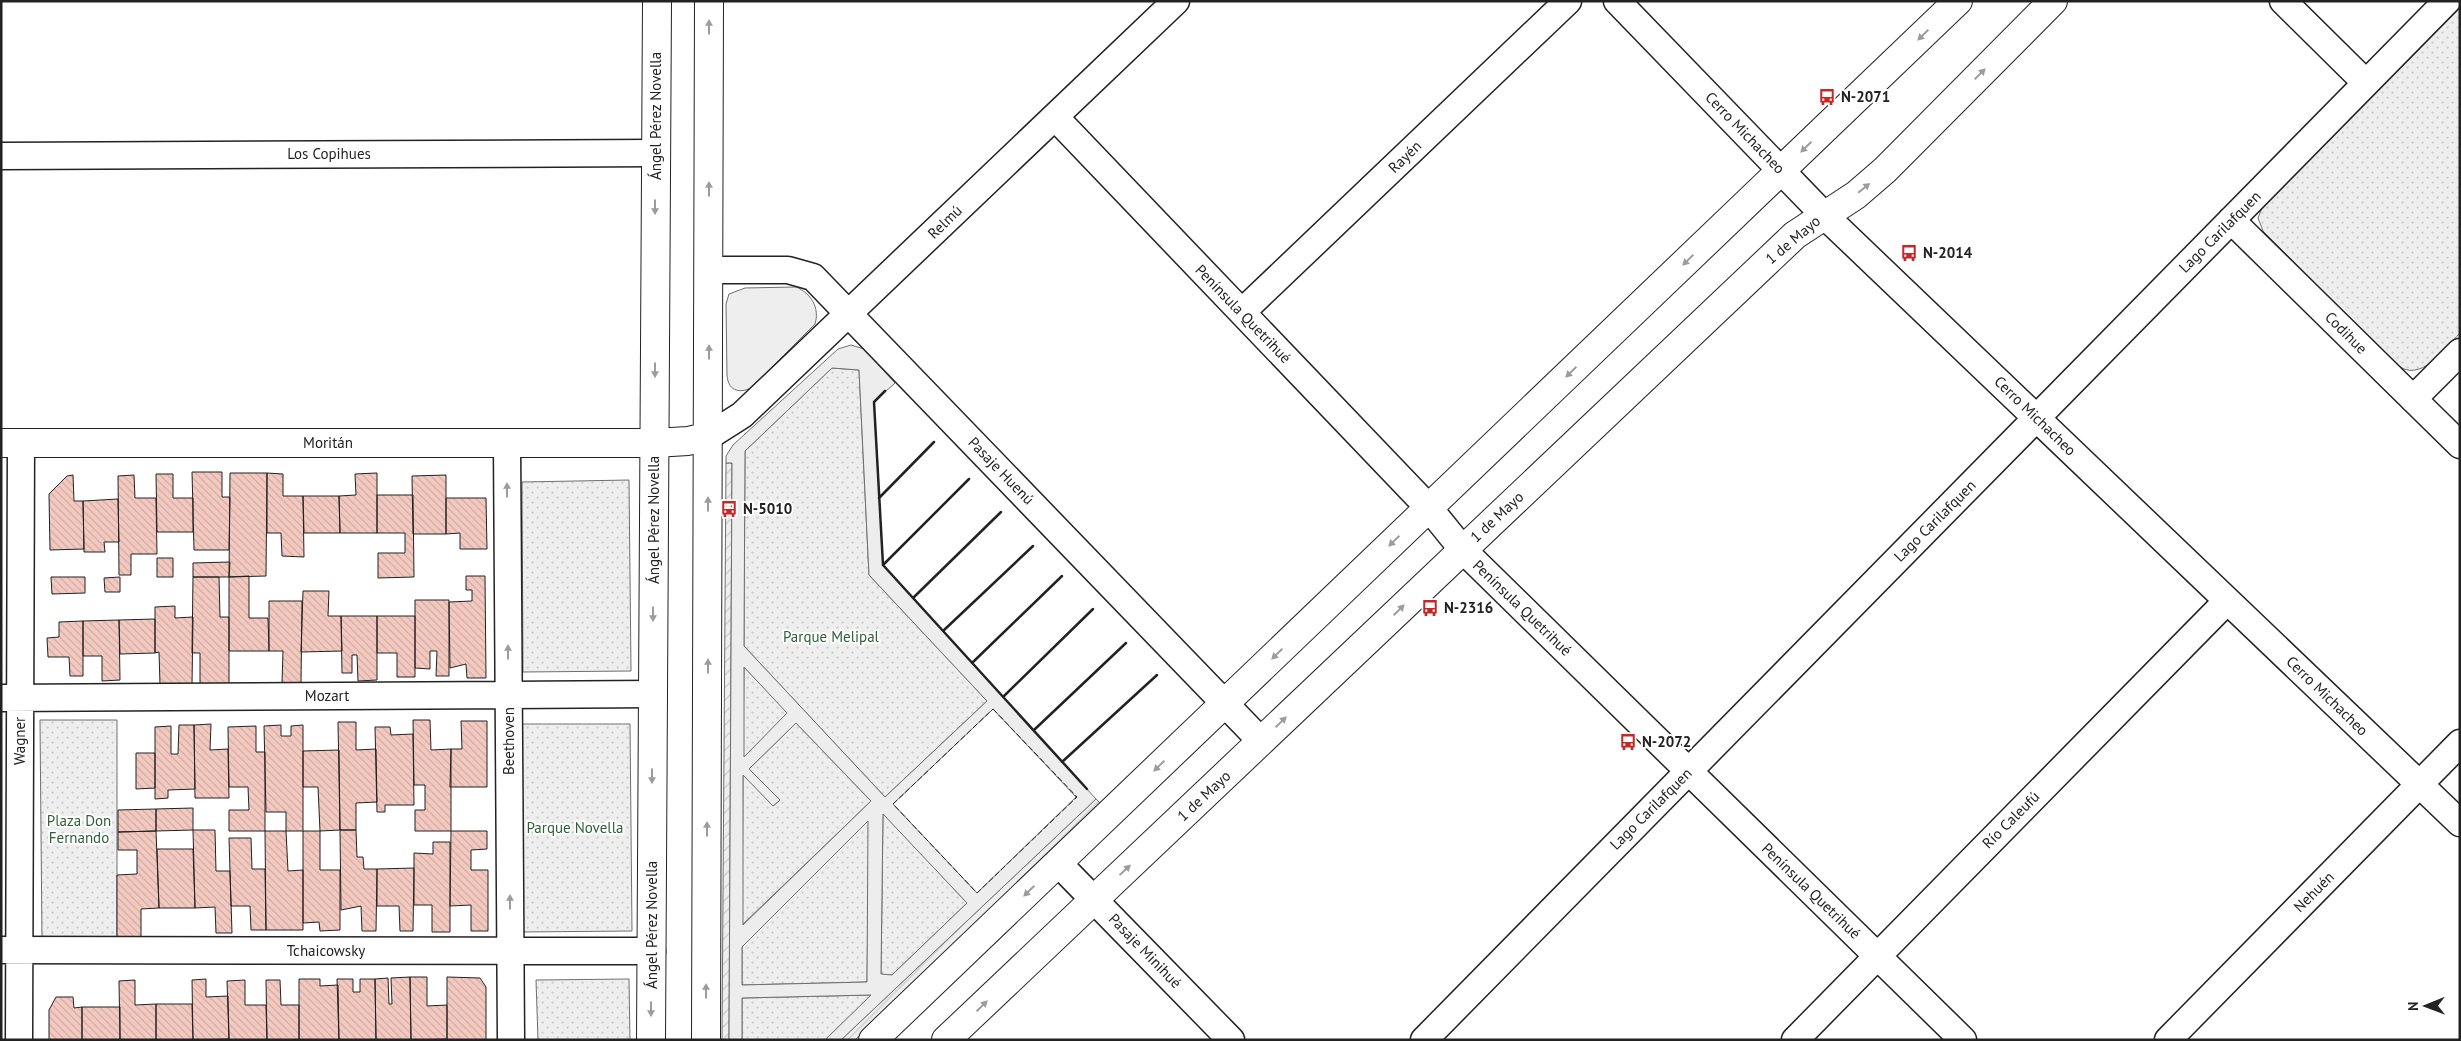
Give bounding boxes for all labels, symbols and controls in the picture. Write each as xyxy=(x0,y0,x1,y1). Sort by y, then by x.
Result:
one-way arrow xyxy=(705,19,713,35)
one-way arrow xyxy=(1917,29,1929,41)
street label: Ángel Pérez Novella xyxy=(646,52,665,180)
one-way arrow xyxy=(1974,69,1986,81)
bus stop icon: N-2071 xyxy=(1817,87,1837,107)
place label: N-2071 xyxy=(1841,87,1890,106)
street label: Cerro Michacheo xyxy=(1701,88,1789,178)
street label: Rayén xyxy=(1384,136,1425,177)
one-way arrow xyxy=(1800,141,1812,153)
street label: Los Copihues xyxy=(287,144,371,163)
one-way arrow xyxy=(705,181,713,197)
one-way arrow xyxy=(1857,183,1870,194)
street label: Lago Carilafquen xyxy=(2175,187,2265,277)
one-way arrow xyxy=(651,200,659,216)
street label: Relmú xyxy=(923,201,966,243)
street label: 1 de Mayo xyxy=(1761,211,1824,268)
bus stop icon: N-2014 xyxy=(1899,243,1919,263)
place label: N-2014 xyxy=(1923,243,1973,262)
one-way arrow xyxy=(1683,254,1695,266)
street label: Península Quetrihué xyxy=(1191,260,1295,367)
street label: Codihue xyxy=(2321,308,2371,358)
one-way arrow xyxy=(705,344,713,360)
one-way arrow xyxy=(651,362,659,378)
one-way arrow xyxy=(1565,366,1577,378)
street label: Cerro Michacheo xyxy=(1990,372,2080,460)
street label: Moritán xyxy=(303,433,353,452)
street label: Pasaje Huenú xyxy=(964,433,1038,508)
street label: Ángel Pérez Novella xyxy=(644,456,663,584)
street label: Lago Carilafquen xyxy=(1890,476,1980,566)
one-way arrow xyxy=(503,481,511,497)
street label: 1 de Mayo xyxy=(1466,487,1527,546)
one-way arrow xyxy=(704,495,712,511)
bus stop icon: N-5010 xyxy=(719,499,739,519)
place label: N-5010 xyxy=(743,499,792,518)
one-way arrow xyxy=(1388,535,1400,547)
street label: Península Quetrihué xyxy=(1469,556,1576,660)
bus stop icon: N-2316 xyxy=(1420,598,1440,618)
place label: N-2316 xyxy=(1444,598,1493,617)
one-way arrow xyxy=(1392,604,1404,616)
one-way arrow xyxy=(649,606,657,622)
park label: Parque Melipal xyxy=(783,627,880,646)
one-way arrow xyxy=(504,644,512,660)
one-way arrow xyxy=(1271,648,1283,660)
street label: Cerro Michacheo xyxy=(2282,652,2372,740)
one-way arrow xyxy=(704,658,712,674)
street label: Mozart xyxy=(305,686,349,705)
street label: Beethoven xyxy=(499,707,518,775)
one-way arrow xyxy=(1275,716,1287,728)
street label: Wagner xyxy=(10,717,29,765)
bus stop icon: N-2072 xyxy=(1618,732,1638,752)
place label: N-2072 xyxy=(1642,732,1691,751)
one-way arrow xyxy=(1153,760,1165,772)
street label: Lago Carilafquen xyxy=(1606,764,1696,854)
street label: 1 de Mayo xyxy=(1173,766,1234,825)
one-way arrow xyxy=(648,769,656,785)
street label: Río Caleufú xyxy=(1978,787,2043,852)
park label: Plaza Don Fernando xyxy=(47,811,111,847)
park label: Parque Novella xyxy=(526,818,624,837)
one-way arrow xyxy=(703,820,711,836)
street label: Península Quetrihué xyxy=(1758,839,1865,943)
street label: Ángel Pérez Novella xyxy=(642,861,661,989)
one-way arrow xyxy=(1119,864,1131,876)
street label: Nehuén xyxy=(2289,867,2338,916)
one-way arrow xyxy=(1023,885,1035,897)
one-way arrow xyxy=(505,894,513,910)
street label: Pasaje Minihué xyxy=(1105,909,1186,992)
street label: Tchaicowsky xyxy=(287,941,365,960)
north arrow xyxy=(2401,981,2451,1031)
one-way arrow xyxy=(702,983,710,999)
one-way arrow xyxy=(975,1000,987,1012)
one-way arrow xyxy=(647,1001,655,1017)
text: N xyxy=(2404,1001,2422,1011)

